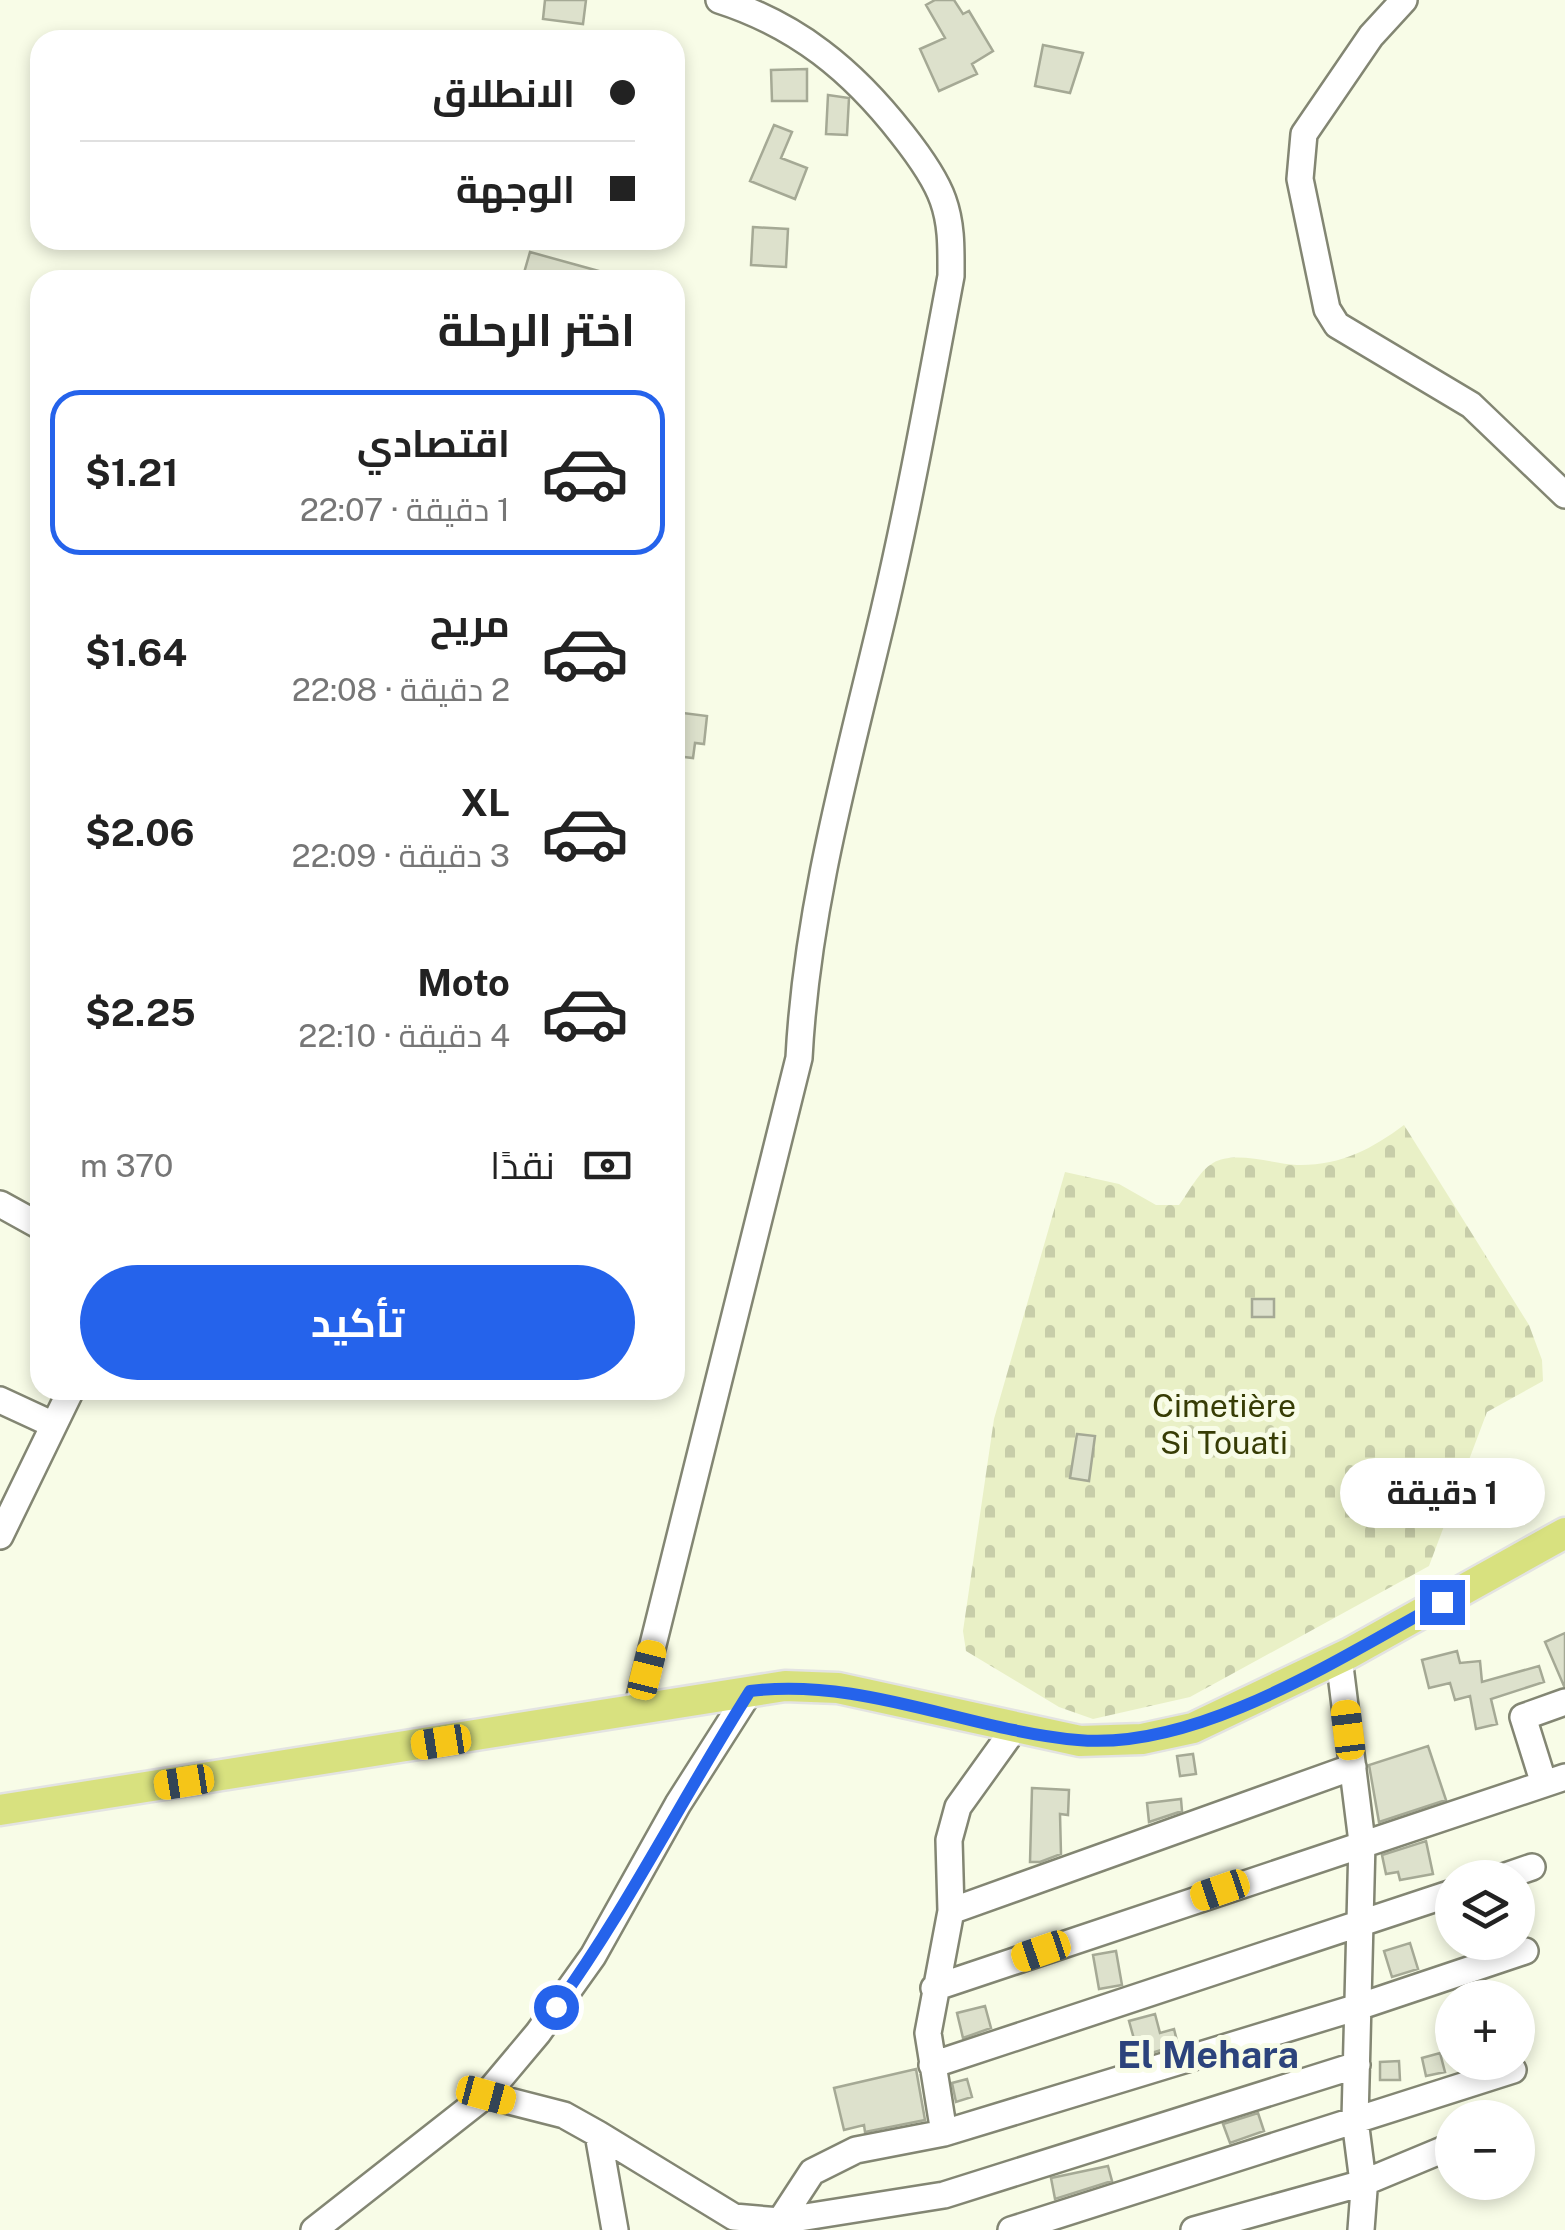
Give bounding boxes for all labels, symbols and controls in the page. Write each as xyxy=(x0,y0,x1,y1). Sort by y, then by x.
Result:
text: الانطلاق xyxy=(432,71,575,116)
text: الوجهة xyxy=(456,167,575,212)
text: اختر الرحلة xyxy=(438,303,635,356)
text: اقتصادي xyxy=(357,421,510,466)
icon: car xyxy=(540,428,630,518)
text: $1.21 xyxy=(85,450,179,495)
text: 1 دقيقة · 22:07 xyxy=(300,491,510,528)
text: مريح xyxy=(430,601,510,646)
icon: car xyxy=(540,608,630,698)
text: $1.64 xyxy=(85,630,187,675)
text: 2 دقيقة · 22:08 xyxy=(292,671,510,708)
text: XL xyxy=(461,780,510,825)
icon: car xyxy=(540,788,630,878)
text: $2.06 xyxy=(85,810,195,855)
text: 3 دقيقة · 22:09 xyxy=(291,837,510,874)
text: Moto xyxy=(417,960,510,1005)
icon: car xyxy=(540,968,630,1058)
text: $2.25 xyxy=(85,990,196,1035)
text: 4 دقيقة · 22:10 xyxy=(298,1017,510,1054)
icon: cash xyxy=(580,1138,635,1193)
text: نقدًا xyxy=(490,1143,555,1188)
text: 370 m xyxy=(80,1147,173,1184)
button: تأكيد xyxy=(80,1265,635,1380)
park label: Cimetière Si Touati xyxy=(1152,1387,1296,1461)
callout: 1 دقيقة xyxy=(1340,1457,1544,1527)
text: 1 دقيقة xyxy=(1387,1474,1498,1511)
route end xyxy=(1420,1580,1465,1625)
car xyxy=(625,1637,669,1703)
car xyxy=(1329,1698,1367,1762)
car xyxy=(409,1722,473,1762)
car xyxy=(152,1762,216,1802)
map controls xyxy=(1435,1860,1535,2200)
button: layers xyxy=(1435,1860,1535,1960)
car xyxy=(1187,1866,1253,1914)
car xyxy=(1008,1927,1074,1975)
button: + xyxy=(1435,1980,1535,2080)
route start xyxy=(534,1985,579,2030)
district label: El Mehara xyxy=(1117,2032,1299,2077)
car xyxy=(453,2073,519,2117)
button: − xyxy=(1435,2100,1535,2200)

